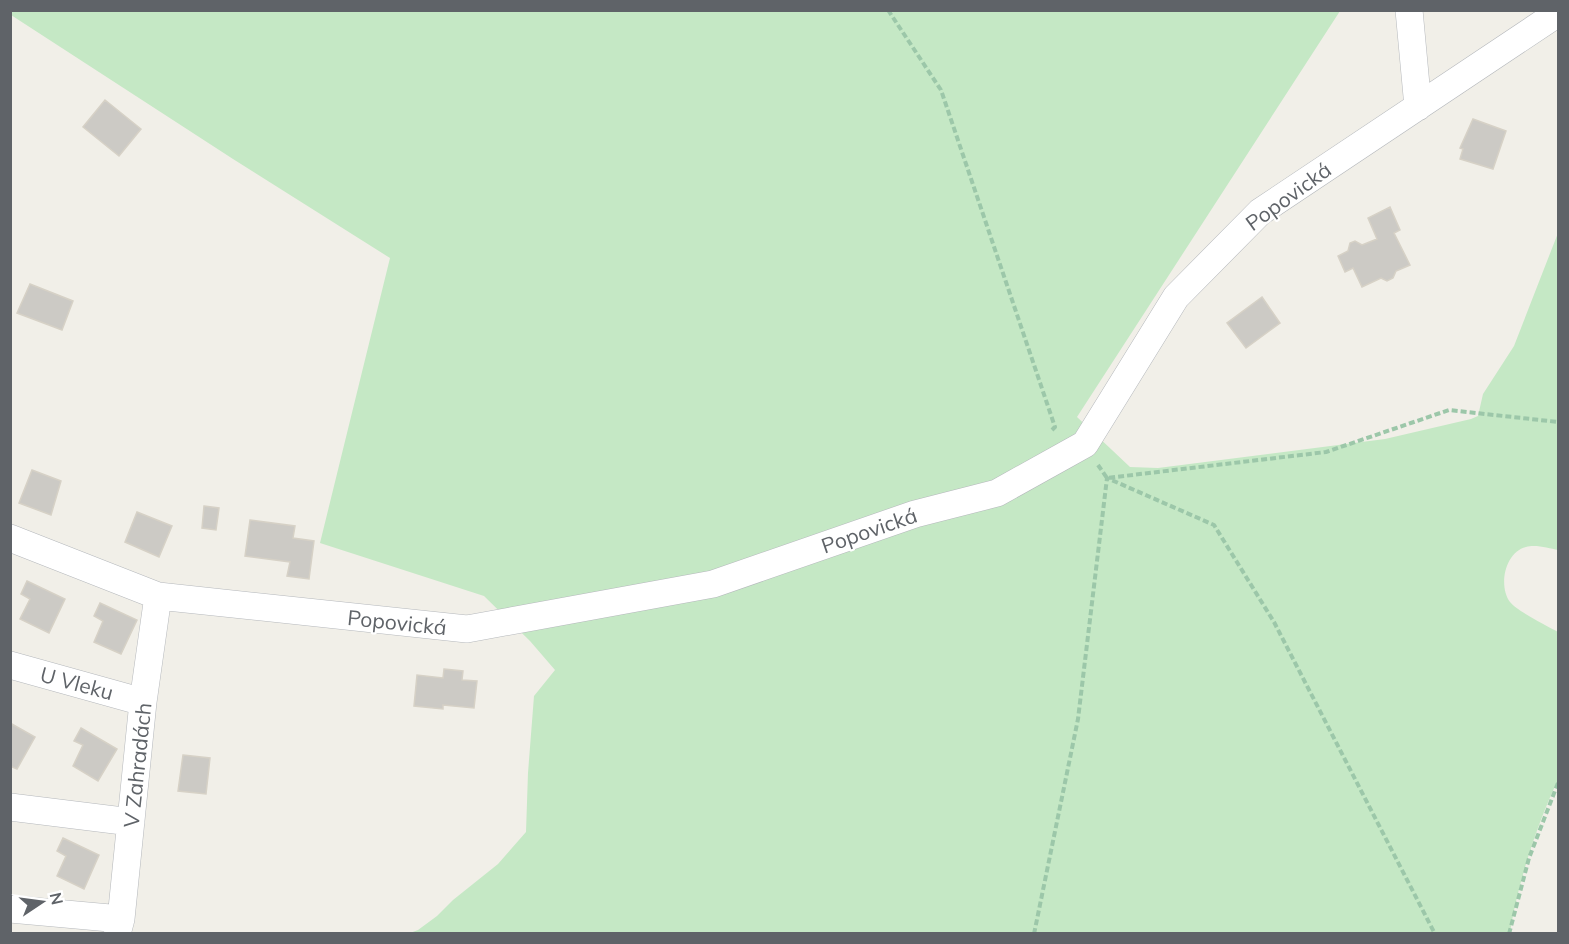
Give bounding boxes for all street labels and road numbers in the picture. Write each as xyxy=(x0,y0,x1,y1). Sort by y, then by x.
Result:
street label: Popovická xyxy=(1240,156,1336,236)
street label: Popovická xyxy=(818,501,920,559)
street label: Popovická xyxy=(346,604,448,640)
street label: U Vleku xyxy=(37,661,117,705)
street label: V Zahradách xyxy=(118,701,156,829)

